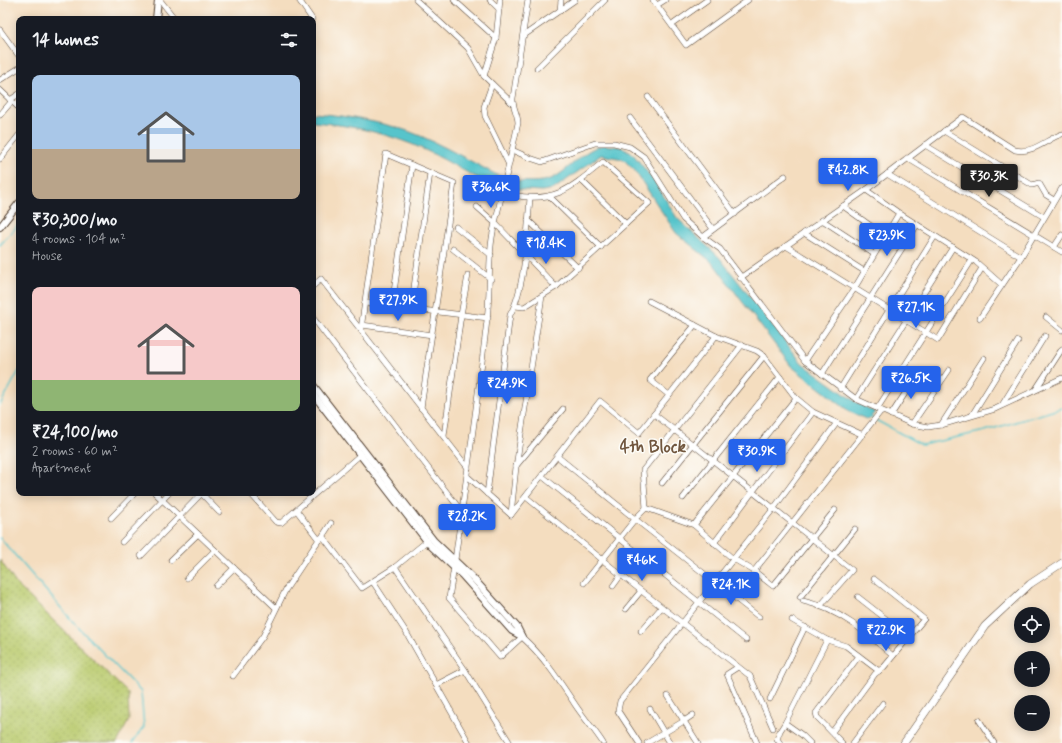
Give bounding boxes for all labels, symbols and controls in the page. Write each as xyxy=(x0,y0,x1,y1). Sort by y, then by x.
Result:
text: 14 homes xyxy=(32,29,99,51)
icon: filters xyxy=(278,29,300,51)
icon: home xyxy=(130,101,202,173)
pin: ₹42.8K xyxy=(815,158,881,192)
text: ₹42.8K xyxy=(827,162,869,179)
pin: ₹30.3K xyxy=(956,164,1022,198)
text: ₹30.3K xyxy=(970,168,1008,185)
pin: ₹36.6K xyxy=(458,175,524,209)
text: ₹36.6K xyxy=(471,179,511,196)
text: ₹30,300/mo xyxy=(32,209,117,231)
pin: ₹23.9K xyxy=(854,223,920,257)
text: ₹23.9K xyxy=(868,227,906,244)
text: 4 rooms · 104 m² xyxy=(32,231,126,248)
pin: ₹18.4K xyxy=(513,231,579,265)
text: ₹18.4K xyxy=(526,235,566,252)
text: House xyxy=(32,248,63,265)
pin: ₹27.9K xyxy=(365,288,431,322)
text: ₹27.9K xyxy=(379,292,417,309)
pin: ₹27.1K xyxy=(883,295,949,329)
text: ₹27.1K xyxy=(897,299,935,316)
icon: home xyxy=(130,313,202,385)
pin: ₹26.5K xyxy=(878,366,944,400)
text: ₹26.5K xyxy=(891,370,931,387)
pin: ₹24.9K xyxy=(474,371,540,405)
text: ₹24.9K xyxy=(487,375,527,392)
text: ₹24,100/mo xyxy=(32,421,118,443)
district label: 4th Block xyxy=(620,436,687,458)
pin: ₹30.9K xyxy=(724,439,790,473)
text: 2 rooms · 60 m² xyxy=(32,443,118,460)
text: ₹30.9K xyxy=(737,443,777,460)
text: Apartment xyxy=(32,460,91,477)
pin: ₹28.2K xyxy=(434,504,500,538)
text: ₹28.2K xyxy=(447,508,487,525)
pin: ₹46K xyxy=(618,548,666,582)
text: ₹46K xyxy=(626,552,658,569)
pin: ₹24.1K xyxy=(698,572,764,606)
text: ₹24.1K xyxy=(711,576,751,593)
map controls xyxy=(1014,607,1050,731)
button: locate xyxy=(1014,607,1050,643)
pin: ₹22.9K xyxy=(853,618,919,652)
text: ₹22.9K xyxy=(867,622,905,639)
button: + xyxy=(1014,651,1050,687)
button: − xyxy=(1014,695,1050,731)

